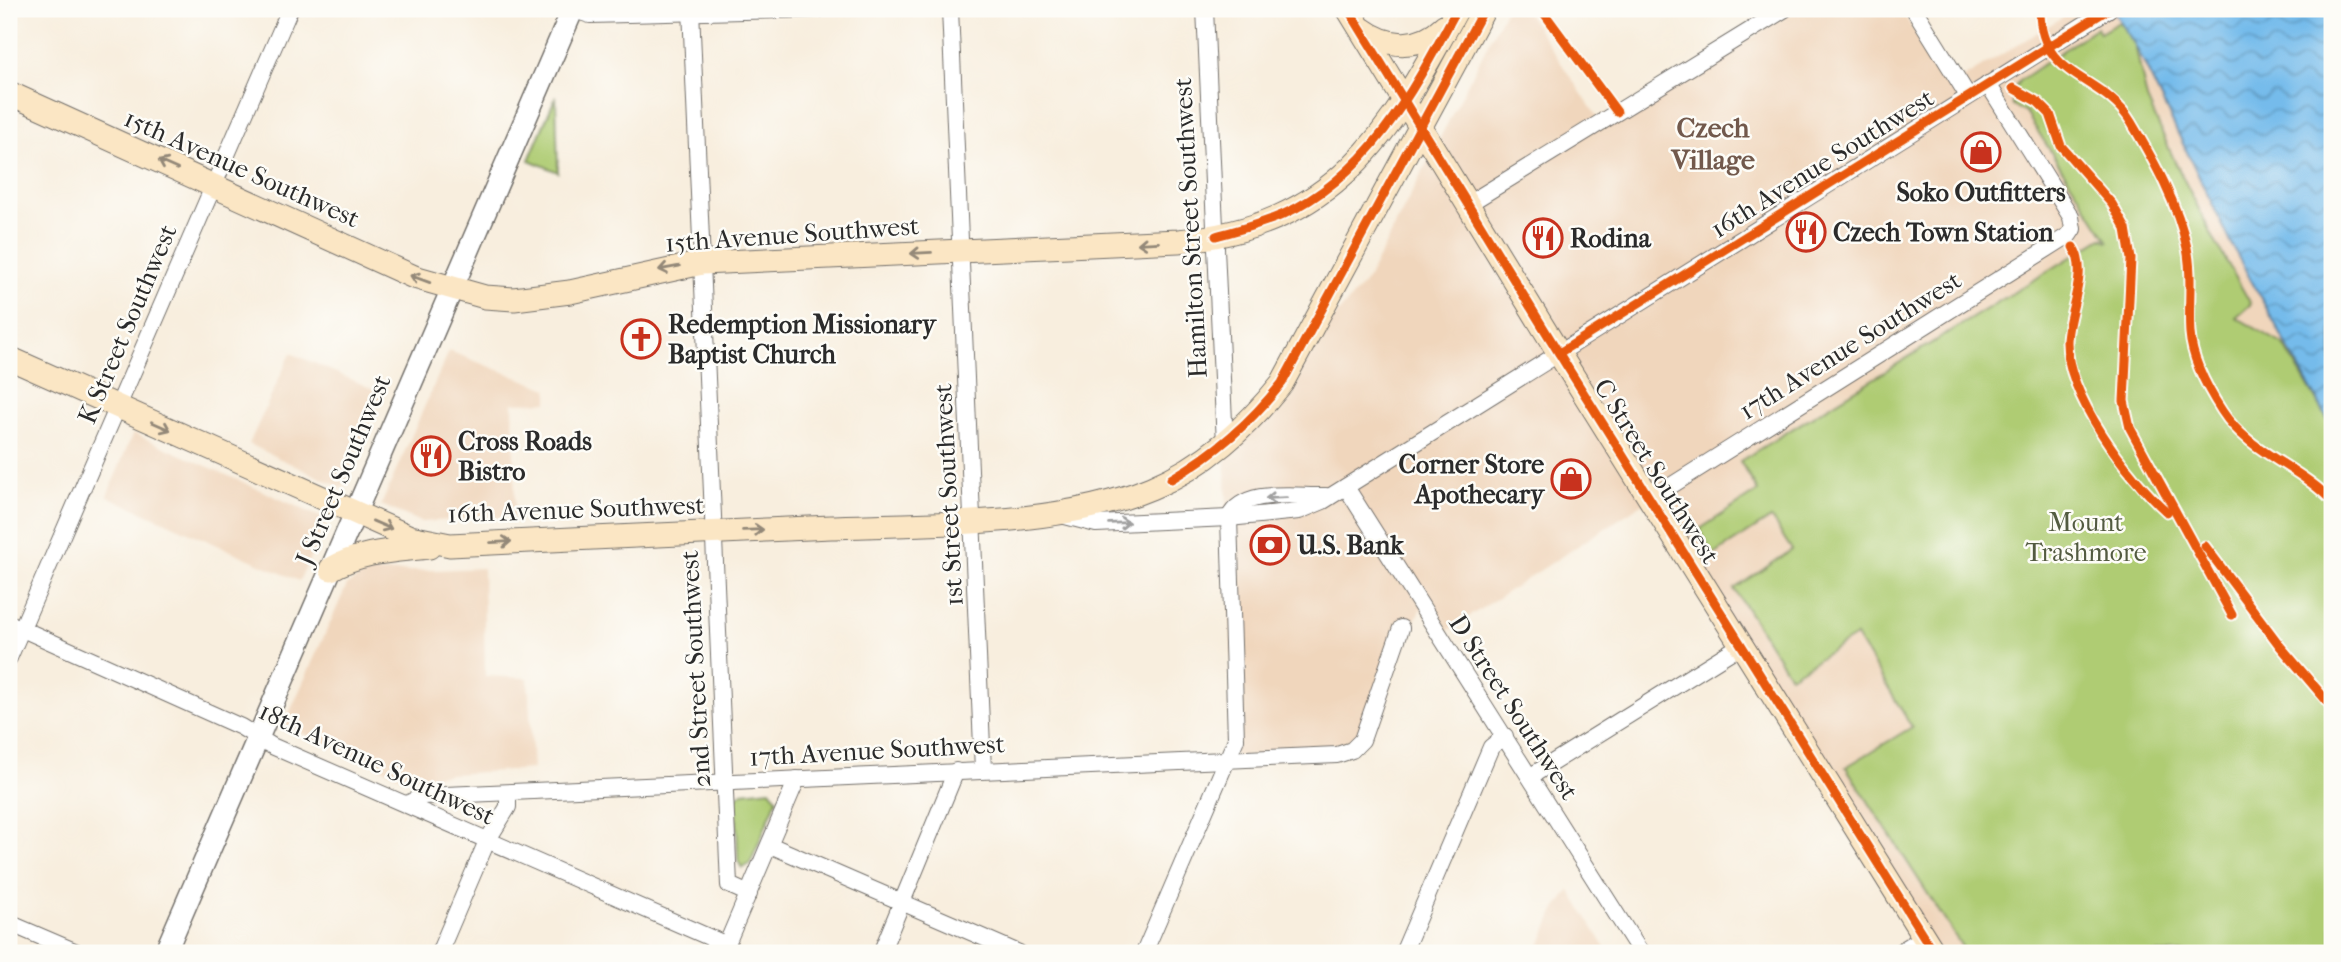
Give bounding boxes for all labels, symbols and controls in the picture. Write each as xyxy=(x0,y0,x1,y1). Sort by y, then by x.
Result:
street label: Hamilton Street Southwest xyxy=(1167,76,1214,379)
street label: 16th Avenue Southwest xyxy=(1705,82,1940,245)
street label: 15th Avenue Southwest xyxy=(119,103,365,235)
district label: Czech Village xyxy=(1670,111,1755,176)
shop icon: Soko Outfitters xyxy=(1960,131,2002,173)
one-way arrow xyxy=(157,158,179,171)
place label: Soko Outfitters xyxy=(1896,177,2066,208)
street label: 15th Avenue Southwest xyxy=(664,210,921,259)
restaurant icon: Czech Town Station xyxy=(1785,211,1827,253)
restaurant icon: Rodina xyxy=(1522,217,1564,259)
place label: Czech Town Station xyxy=(1833,217,2055,248)
street label: K Street Southwest xyxy=(71,219,184,429)
place label: Rodina xyxy=(1570,223,1652,254)
one-way arrow xyxy=(1137,237,1160,250)
one-way arrow xyxy=(910,247,933,260)
one-way arrow xyxy=(659,262,681,276)
street label: 17th Avenue Southwest xyxy=(1734,264,1968,426)
one-way arrow xyxy=(409,272,431,284)
place label: Redemption Missionary Baptist Church xyxy=(668,309,938,370)
church icon: Redemption Missionary Baptist Church xyxy=(620,318,662,360)
street label: J Street Southwest xyxy=(288,369,398,572)
street label: C Street Southwest xyxy=(1587,373,1726,570)
street label: 1st Street Southwest xyxy=(927,382,970,607)
one-way arrow xyxy=(149,420,171,433)
place label: Cross Roads Bistro xyxy=(458,426,592,487)
restaurant icon: Cross Roads Bistro xyxy=(410,435,452,477)
place label: Corner Store Apothecary xyxy=(1398,449,1546,510)
shop icon: Corner Store Apothecary xyxy=(1550,458,1592,500)
street label: 16th Avenue Southwest xyxy=(447,489,706,529)
one-way arrow xyxy=(1265,491,1288,504)
park label: Mount Trashmore xyxy=(2025,507,2147,568)
one-way arrow xyxy=(1107,516,1130,529)
one-way arrow xyxy=(371,519,392,532)
one-way arrow xyxy=(741,523,764,536)
bank icon: U.S. Bank xyxy=(1249,524,1291,566)
place label: U.S. Bank xyxy=(1296,530,1405,561)
one-way arrow xyxy=(490,536,513,549)
street label: 2nd Street Southwest xyxy=(674,549,717,788)
street label: D Street Southwest xyxy=(1442,609,1585,806)
street label: 18th Avenue Southwest xyxy=(254,695,500,832)
street label: 17th Avenue Southwest xyxy=(749,728,1006,773)

